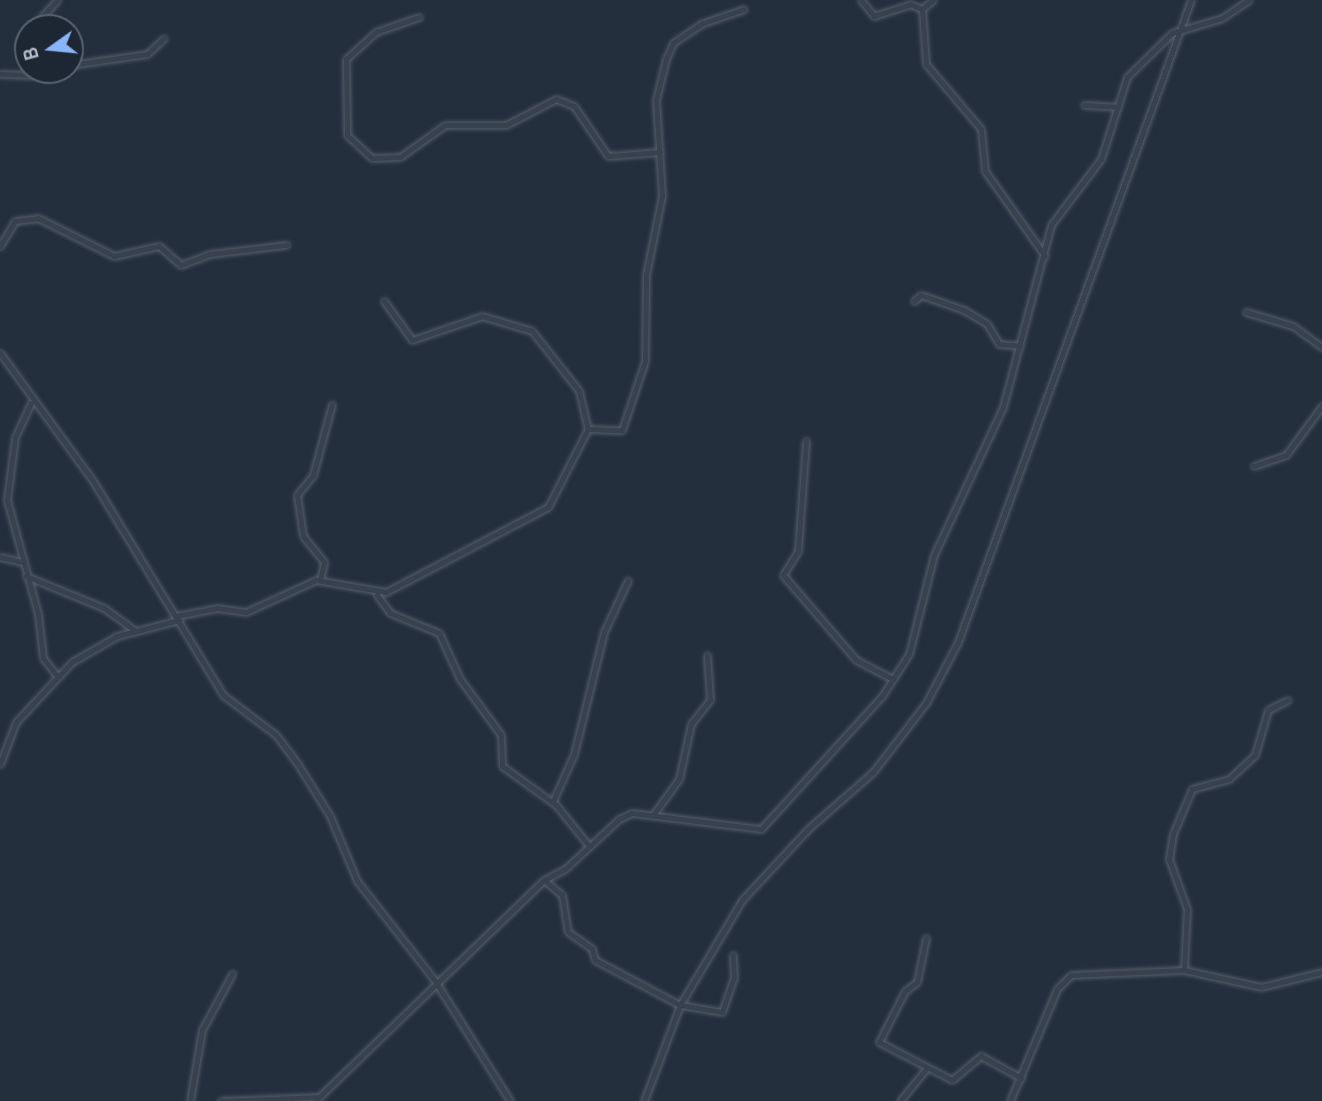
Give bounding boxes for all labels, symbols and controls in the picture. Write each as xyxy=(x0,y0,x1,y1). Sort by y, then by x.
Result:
north arrow xyxy=(14,14,84,84)
text: B xyxy=(17,45,45,63)

